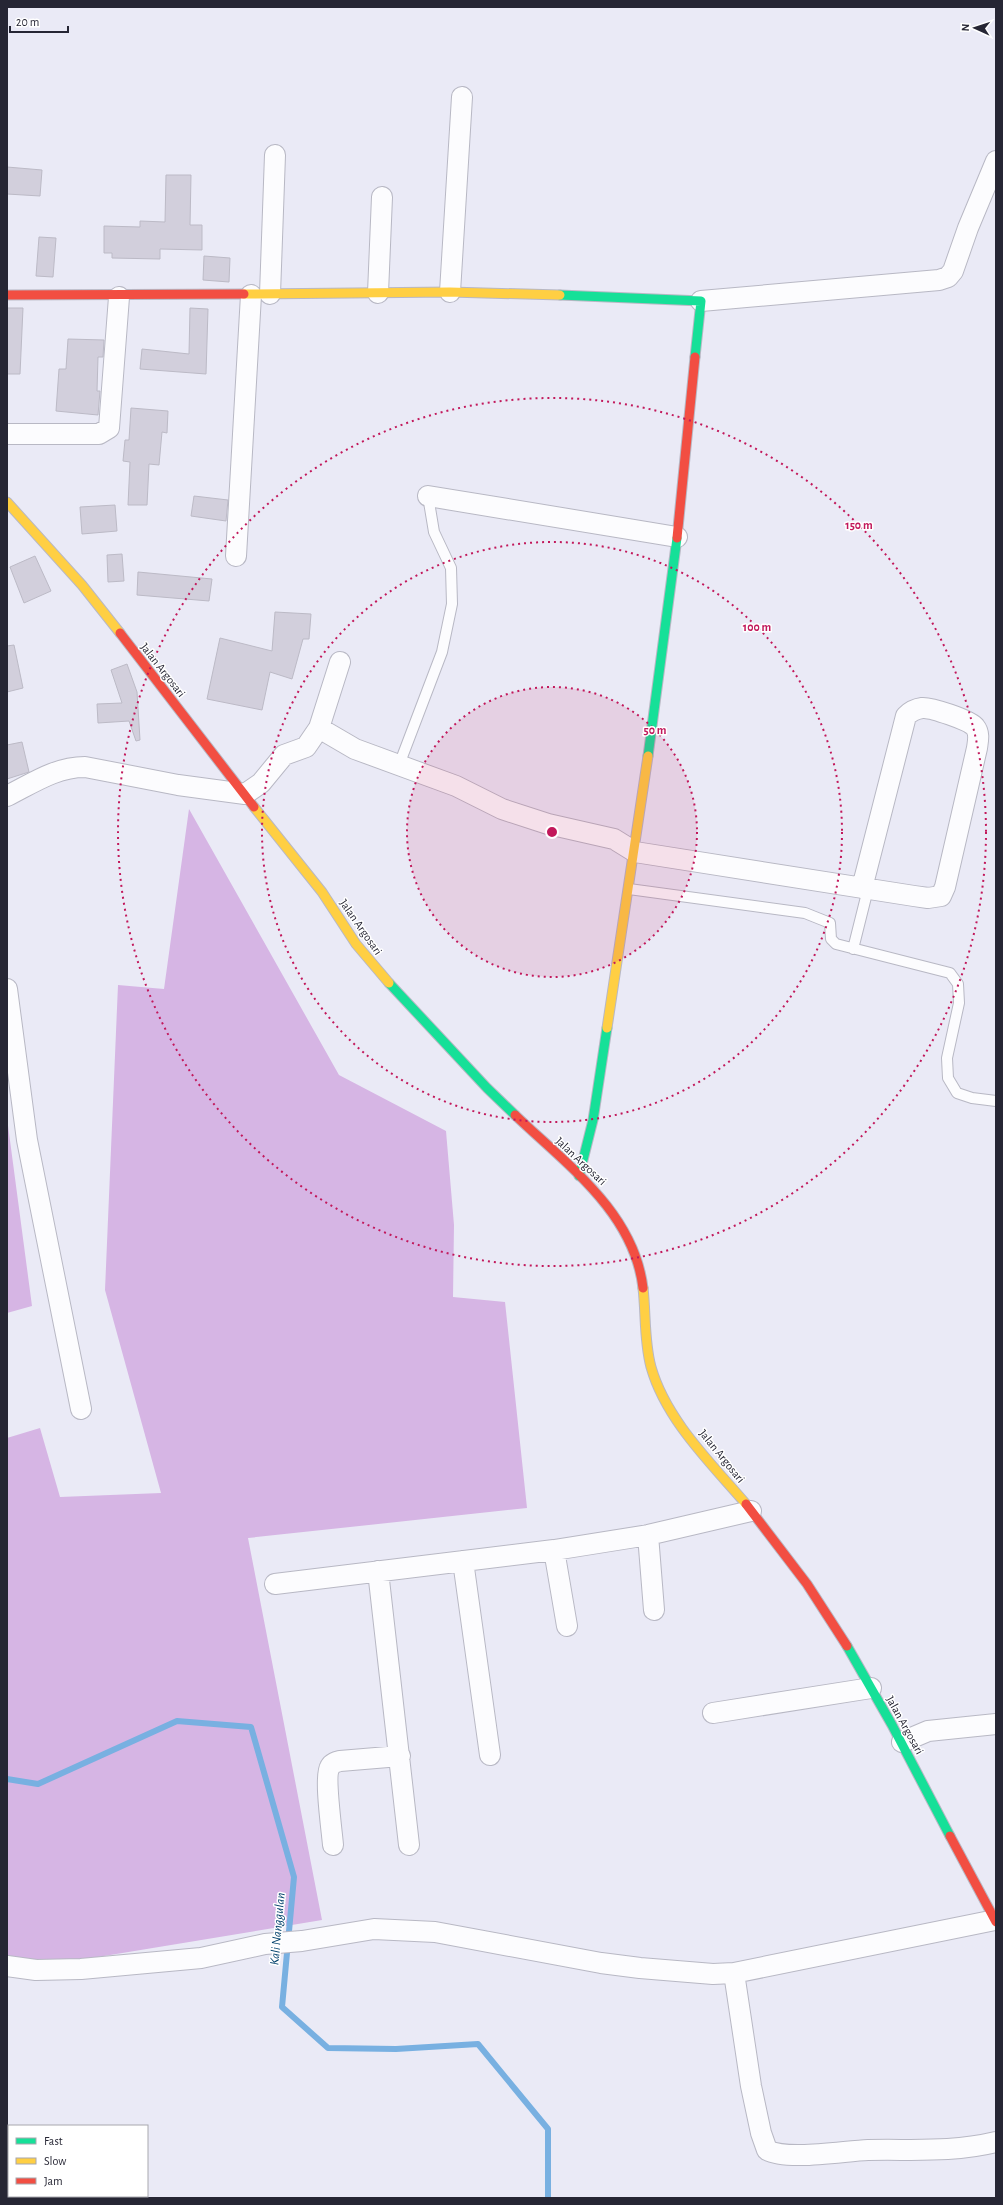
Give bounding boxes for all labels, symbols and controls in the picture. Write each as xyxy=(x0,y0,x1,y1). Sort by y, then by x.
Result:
scale bar xyxy=(10,8,68,34)
north arrow xyxy=(955,8,995,48)
text: 20 m xyxy=(16,16,39,28)
text: N xyxy=(960,23,971,32)
text: 150 m xyxy=(845,519,873,531)
text: 100 m xyxy=(743,621,771,633)
street label: Jalan Argosari xyxy=(138,641,188,699)
text: 50 m xyxy=(644,724,667,736)
centre of rings xyxy=(545,825,559,839)
street label: Jalan Argosari xyxy=(338,897,384,957)
street label: Jalan Argosari xyxy=(553,1135,609,1187)
street label: Jalan Argosari xyxy=(697,1427,747,1485)
street label: Jalan Argosari xyxy=(884,1694,926,1756)
water label: Kali Nanggulan xyxy=(268,1892,288,1966)
legend xyxy=(8,2125,148,2197)
text: Fast xyxy=(44,2135,63,2147)
text: Slow xyxy=(44,2155,66,2167)
text: Jam xyxy=(44,2175,63,2187)

